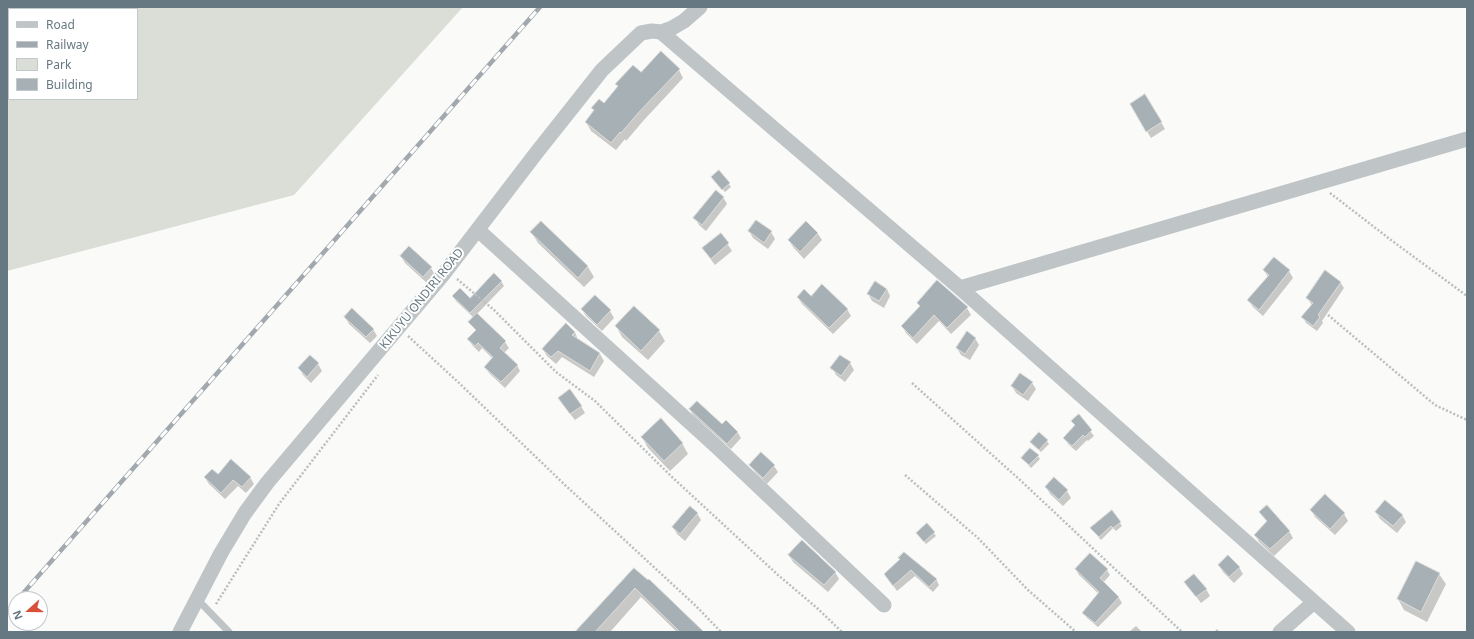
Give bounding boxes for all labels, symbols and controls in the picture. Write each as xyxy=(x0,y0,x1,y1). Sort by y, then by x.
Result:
legend xyxy=(8,8,138,100)
text: Road xyxy=(46,16,75,33)
text: Railway xyxy=(46,36,89,53)
text: Park xyxy=(46,56,71,73)
text: Building xyxy=(46,76,93,93)
street label: KIKUYU ONDIRI ROAD xyxy=(377,246,467,352)
north arrow xyxy=(8,591,48,631)
text: N xyxy=(9,608,26,622)

